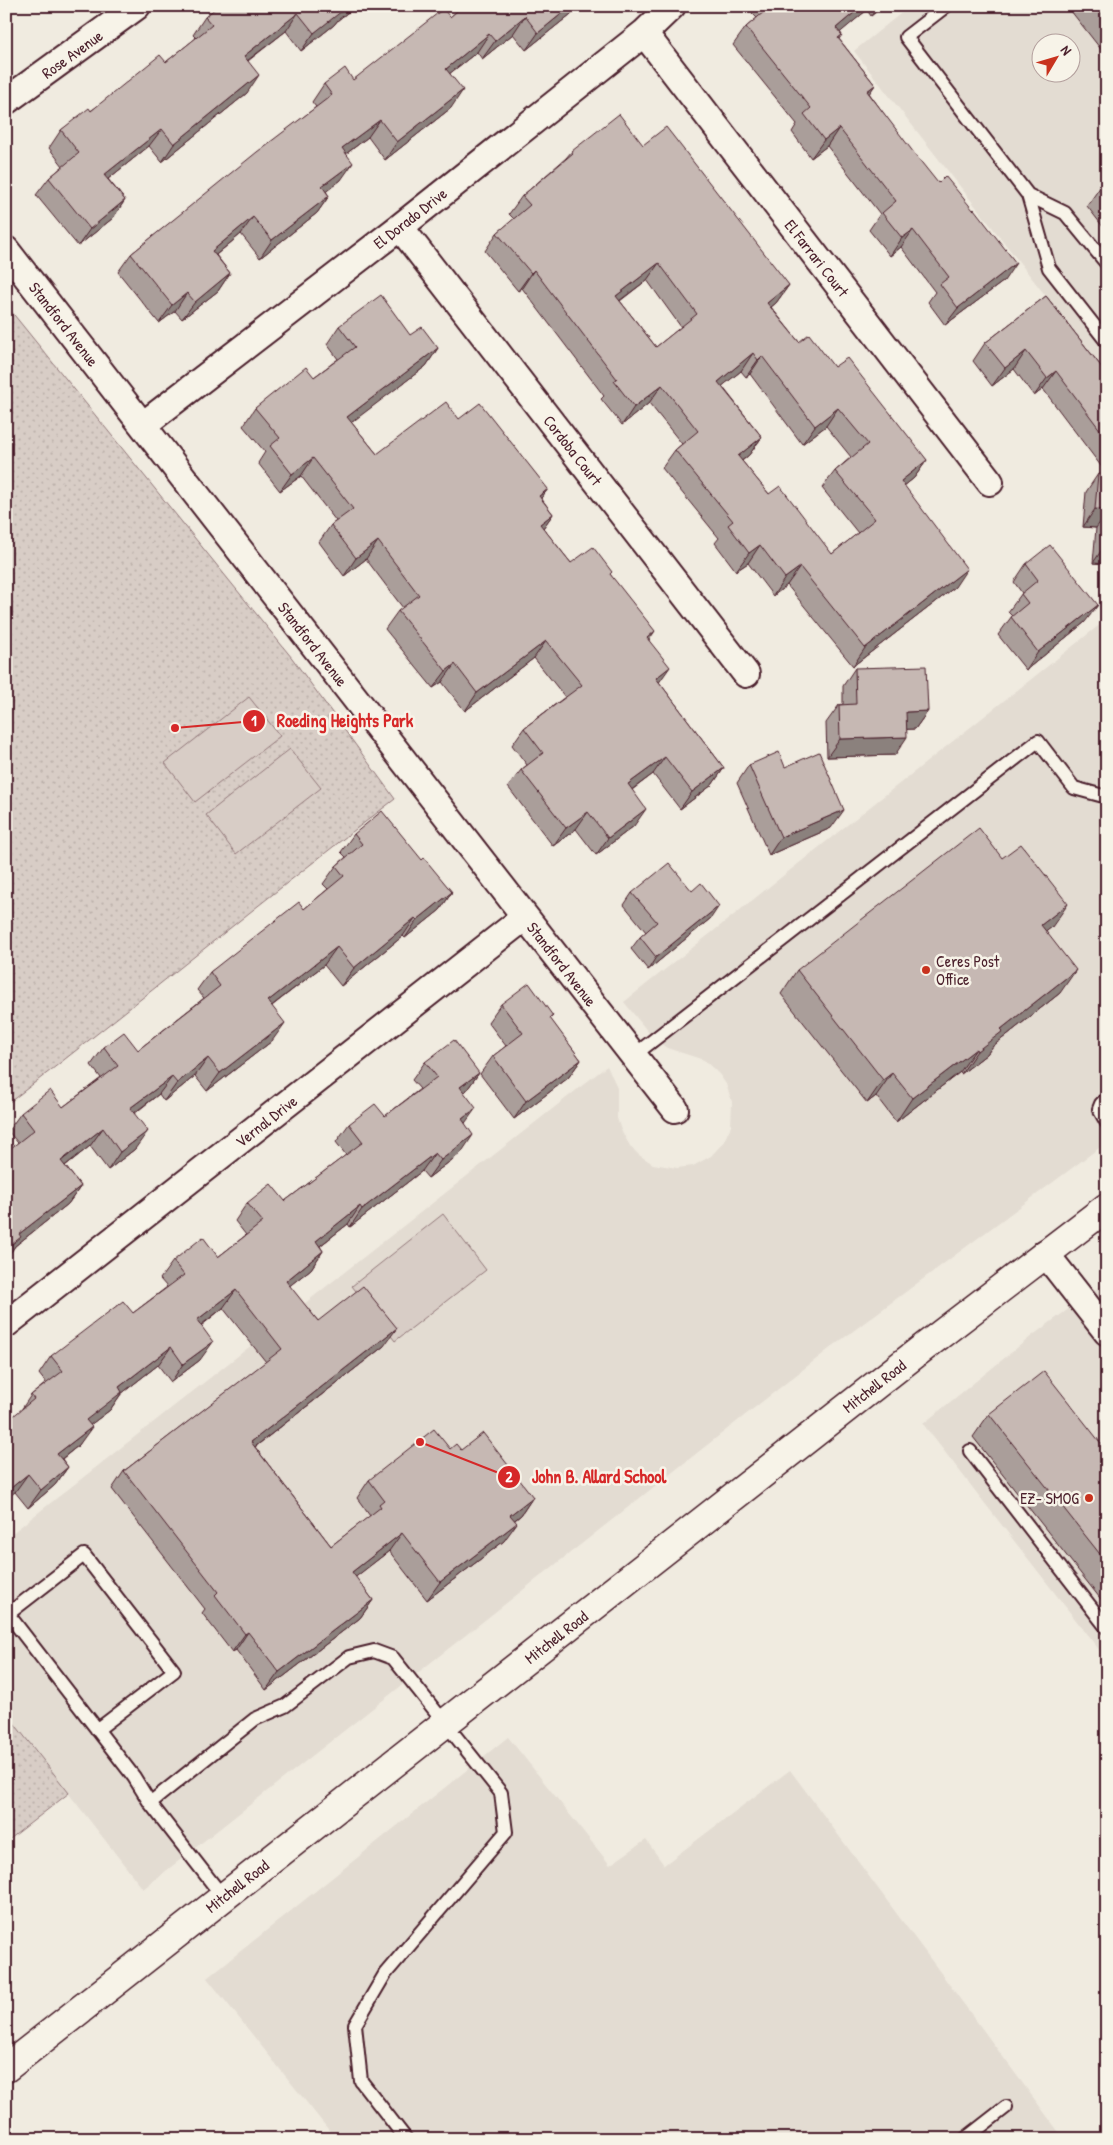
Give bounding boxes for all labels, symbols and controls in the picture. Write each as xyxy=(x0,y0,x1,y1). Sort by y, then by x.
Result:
street label: Rose Avenue xyxy=(37,24,107,84)
north arrow xyxy=(1030,32,1080,82)
text: N xyxy=(1057,41,1077,59)
street label: El Dorado Drive xyxy=(369,182,452,254)
street label: El Farrari Court xyxy=(780,215,854,302)
street label: Standford Avenue xyxy=(24,277,104,371)
street label: Cordoba Court xyxy=(539,410,608,490)
street label: Standford Avenue xyxy=(273,597,353,691)
callout: Roeding Heights Park xyxy=(242,704,423,737)
text: Roeding Heights Park xyxy=(277,708,414,734)
text: 1 xyxy=(251,710,257,731)
street label: Standford Avenue xyxy=(522,917,602,1011)
place label: Ceres Post Office xyxy=(936,950,1000,990)
marker: Ceres Post Office xyxy=(920,964,932,976)
street label: Vernal Drive xyxy=(230,1089,302,1152)
street label: Mitchell Road xyxy=(838,1354,910,1418)
callout: John B. Allard School xyxy=(497,1460,676,1493)
text: John B. Allard School xyxy=(532,1464,668,1489)
text: 2 xyxy=(505,1466,513,1487)
place label: EZ- SMOG xyxy=(1020,1487,1079,1509)
marker: EZ- SMOG xyxy=(1083,1492,1095,1504)
street label: Mitchell Road xyxy=(520,1605,592,1669)
street label: Mitchell Road xyxy=(201,1854,273,1918)

